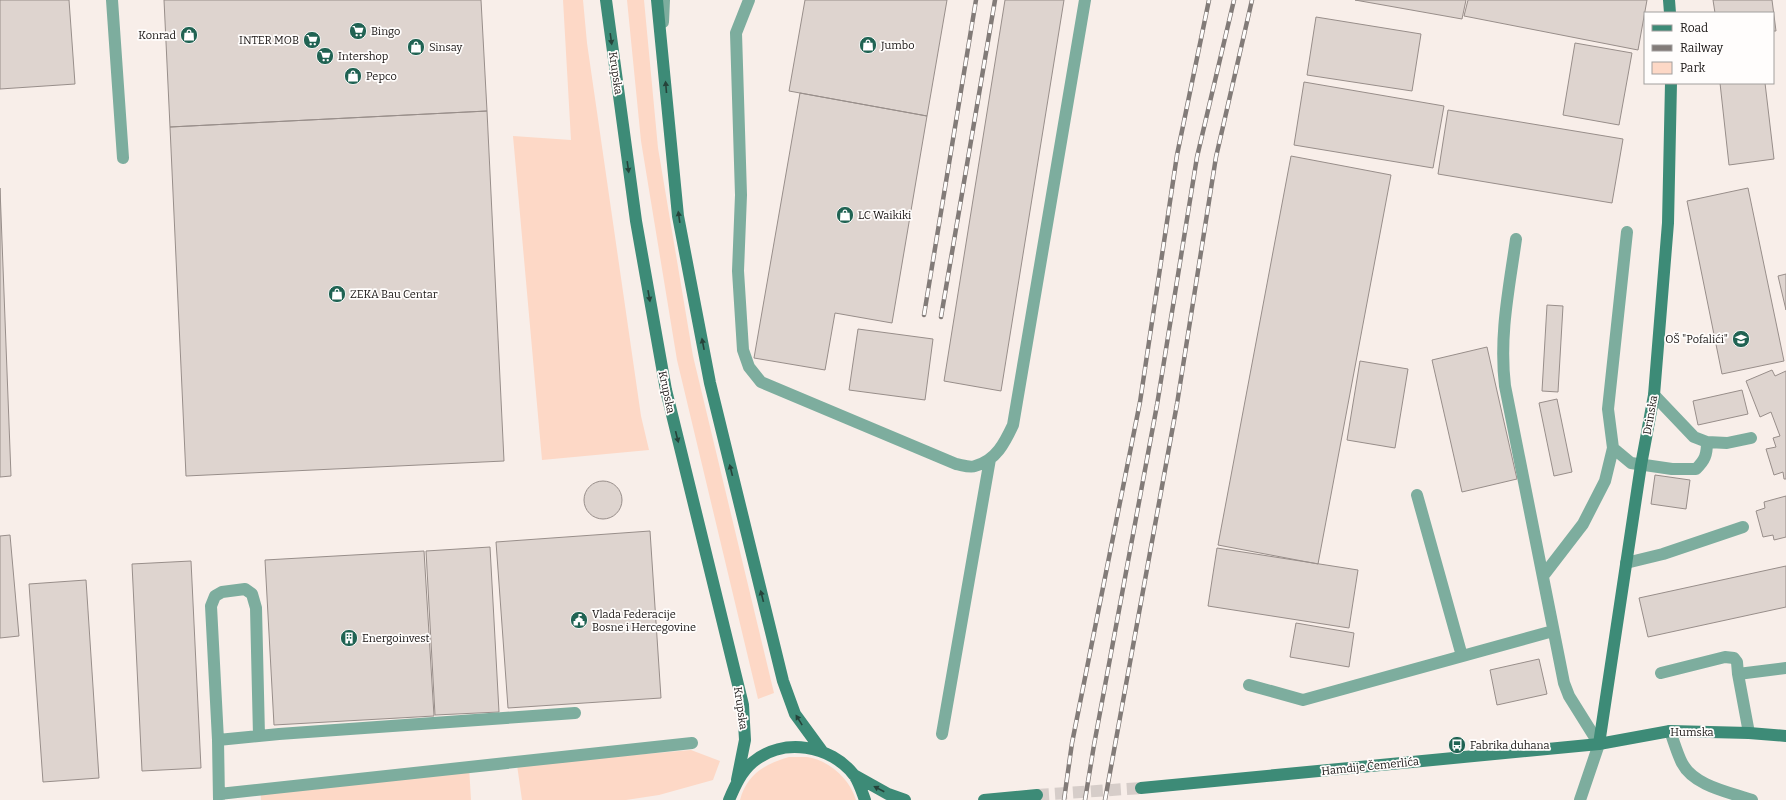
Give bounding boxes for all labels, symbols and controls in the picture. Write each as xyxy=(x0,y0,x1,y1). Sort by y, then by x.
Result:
legend xyxy=(1644,12,1774,84)
supermarket icon: Bingo xyxy=(348,21,368,41)
text: Road xyxy=(1680,21,1708,35)
shop icon: Konrad xyxy=(179,25,199,45)
place label: Bingo xyxy=(371,25,400,38)
place label: Konrad xyxy=(138,29,176,42)
supermarket icon: INTER MOB xyxy=(302,30,322,50)
one-way arrow xyxy=(608,33,614,45)
place label: INTER MOB xyxy=(239,34,299,47)
shop icon: Jumbo xyxy=(858,35,878,55)
shop icon: Sinsay xyxy=(406,37,426,57)
place label: Jumbo xyxy=(880,39,915,52)
place label: Sinsay xyxy=(429,41,462,54)
text: Railway xyxy=(1680,41,1724,55)
supermarket icon: Intershop xyxy=(315,46,335,66)
place label: Intershop xyxy=(338,50,389,63)
street label: Krupska xyxy=(606,51,625,95)
text: Park xyxy=(1680,61,1706,75)
shop icon: Pepco xyxy=(343,66,363,86)
place label: Pepco xyxy=(366,70,397,83)
one-way arrow xyxy=(663,81,670,93)
one-way arrow xyxy=(625,161,632,174)
shop icon: LC Waikiki xyxy=(835,205,855,225)
place label: LC Waikiki xyxy=(858,209,912,222)
one-way arrow xyxy=(676,211,682,223)
shop icon: ZEKA Bau Centar xyxy=(327,284,347,304)
place label: ZEKA Bau Centar xyxy=(350,288,438,301)
one-way arrow xyxy=(646,290,652,302)
school or university icon: OŠ "Pofalići" xyxy=(1731,329,1751,349)
place label: OŠ "Pofalići" xyxy=(1665,332,1728,346)
one-way arrow xyxy=(699,338,705,351)
street label: Krupska xyxy=(656,370,677,414)
street label: Drinska xyxy=(1641,394,1660,436)
one-way arrow xyxy=(675,431,681,443)
one-way arrow xyxy=(728,463,734,475)
one-way arrow xyxy=(758,590,764,602)
place label: Vlada Federacije Bosne i Hercegovine xyxy=(592,608,696,634)
public building icon: Vlada Federacije Bosne i Hercegovine xyxy=(569,610,589,630)
building icon: Energoinvest xyxy=(339,628,359,648)
place label: Energoinvest xyxy=(362,632,429,645)
street label: Krupska xyxy=(731,686,750,730)
one-way arrow xyxy=(795,715,803,725)
street label: Humska xyxy=(1670,726,1714,739)
bus stop icon: Fabrika duhana xyxy=(1447,735,1467,755)
place label: Fabrika duhana xyxy=(1470,739,1550,752)
street label: Hamdije Čemerlića xyxy=(1321,754,1419,778)
one-way arrow xyxy=(873,786,884,792)

